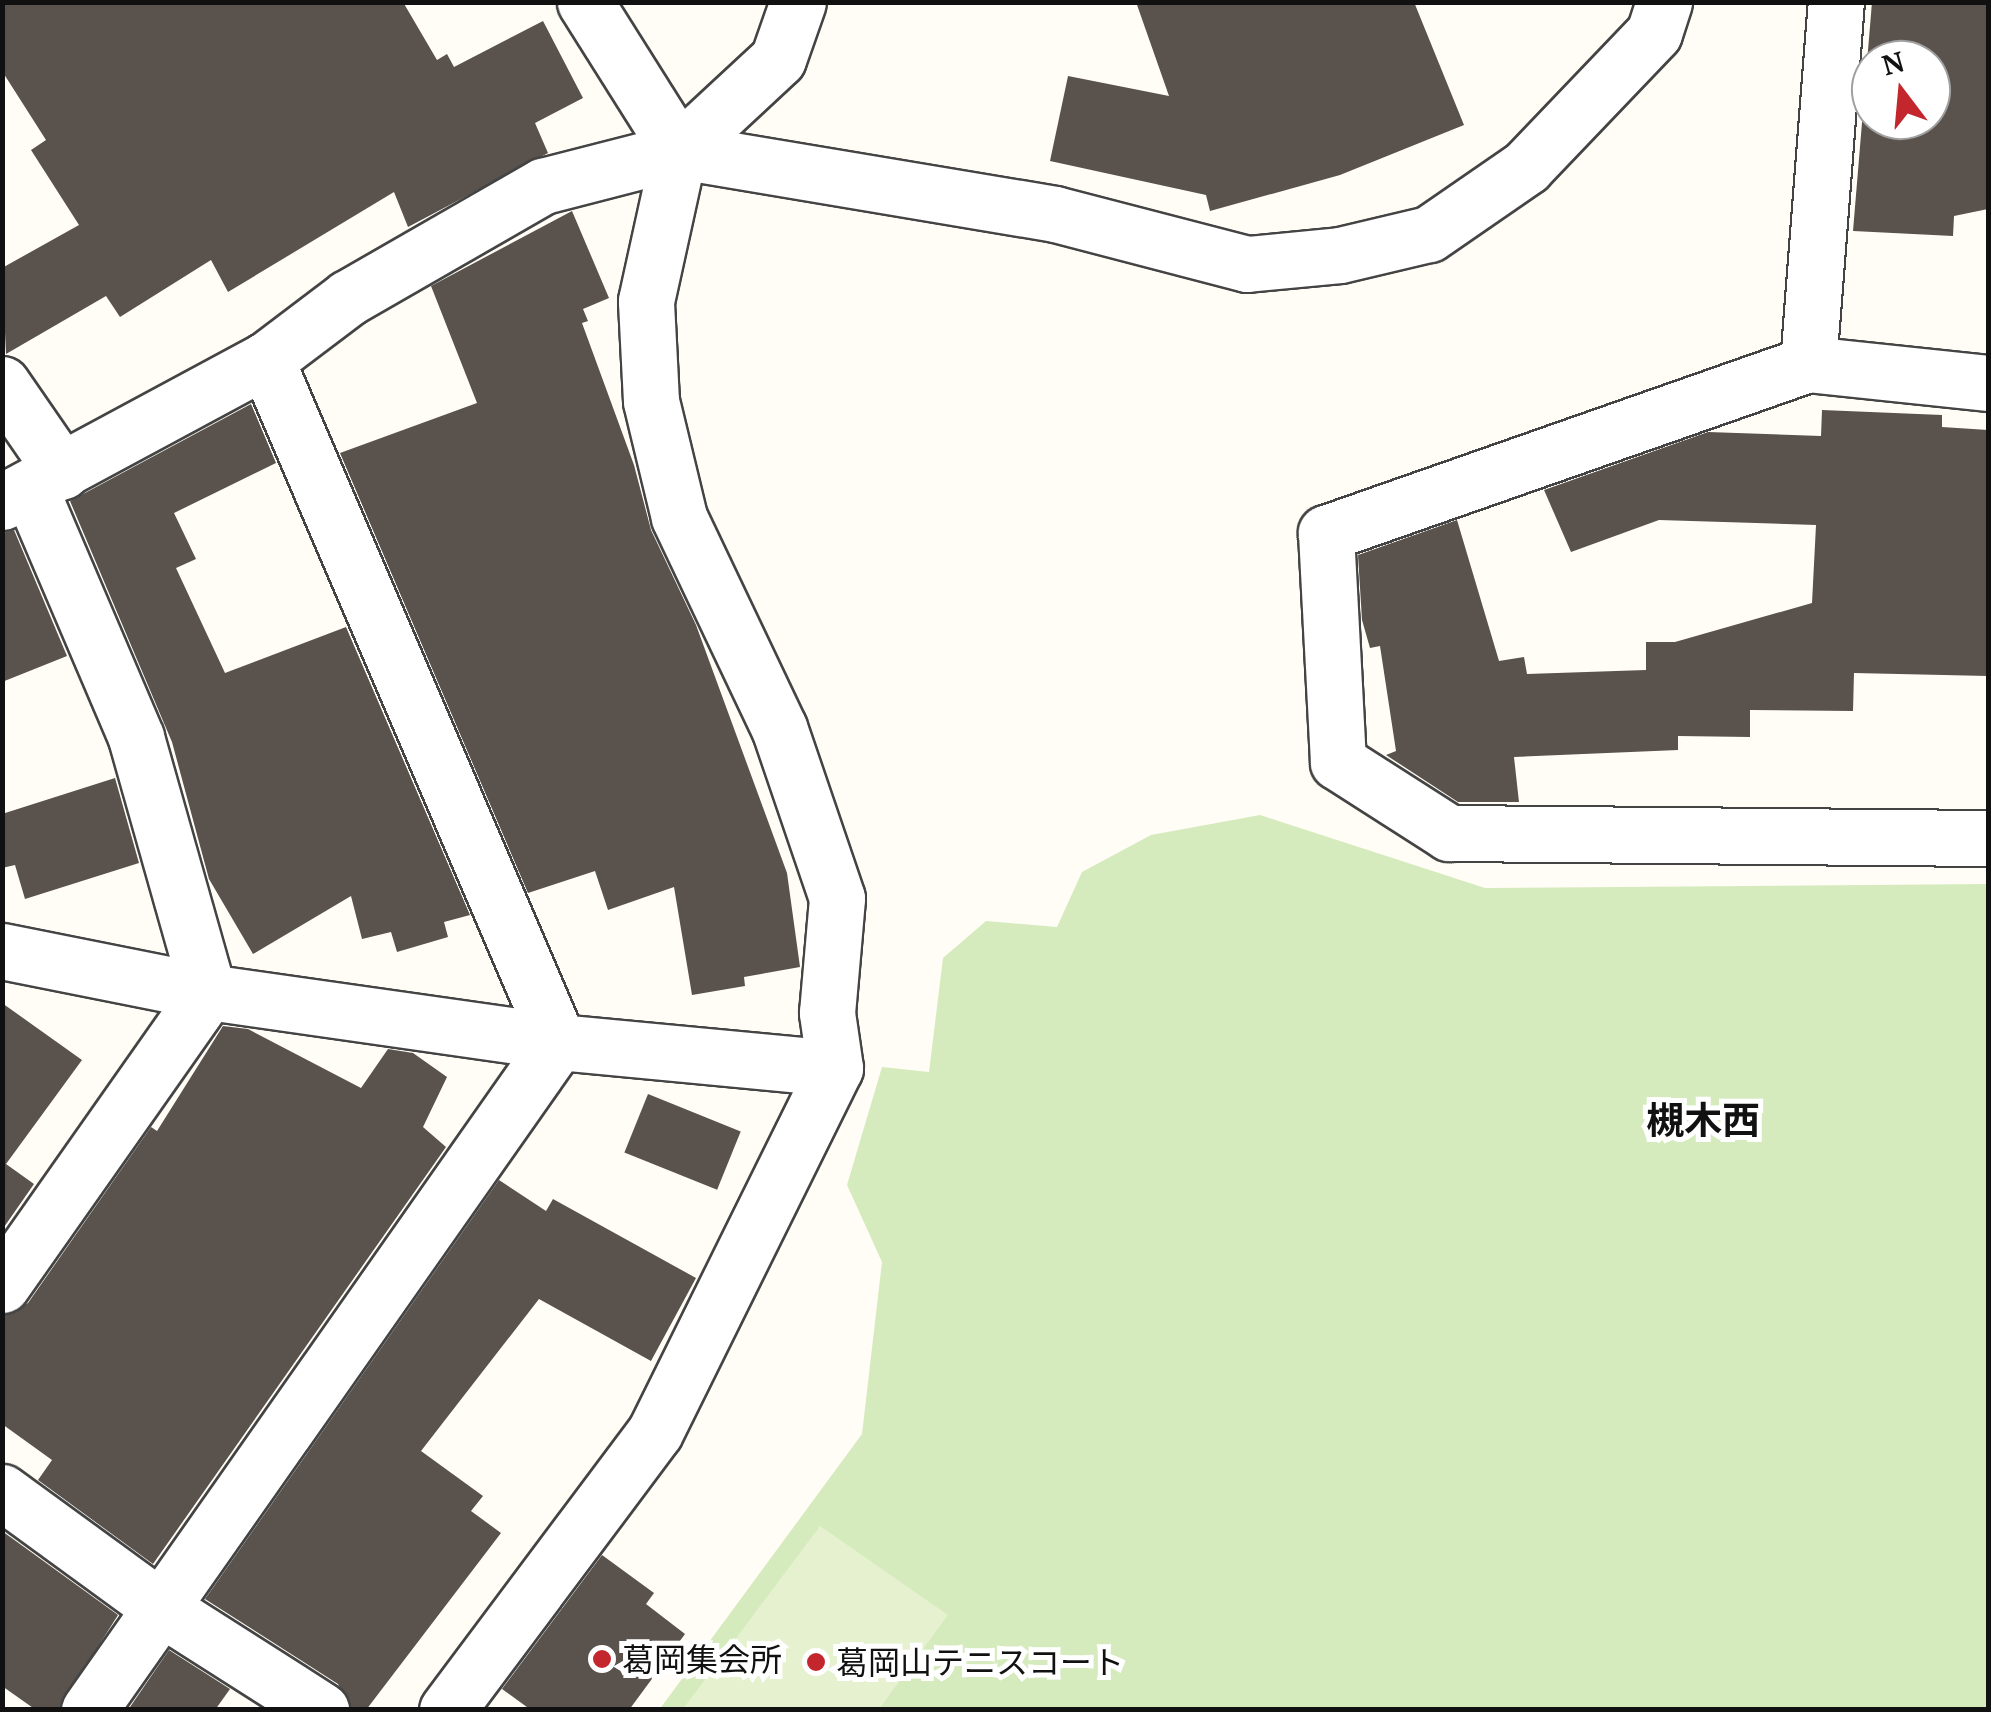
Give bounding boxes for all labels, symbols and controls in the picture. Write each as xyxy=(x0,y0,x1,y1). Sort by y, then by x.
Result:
north arrow xyxy=(1851,40,1951,140)
text: N xyxy=(1878,42,1908,83)
district label: 槻木西 xyxy=(1646,1098,1760,1144)
place label: 葛岡集会所 xyxy=(622,1640,782,1678)
place label: 葛岡山テニスコート xyxy=(836,1643,1124,1681)
marker: 葛岡集会所 xyxy=(591,1648,613,1670)
marker: 葛岡山テニスコート xyxy=(805,1651,827,1673)

